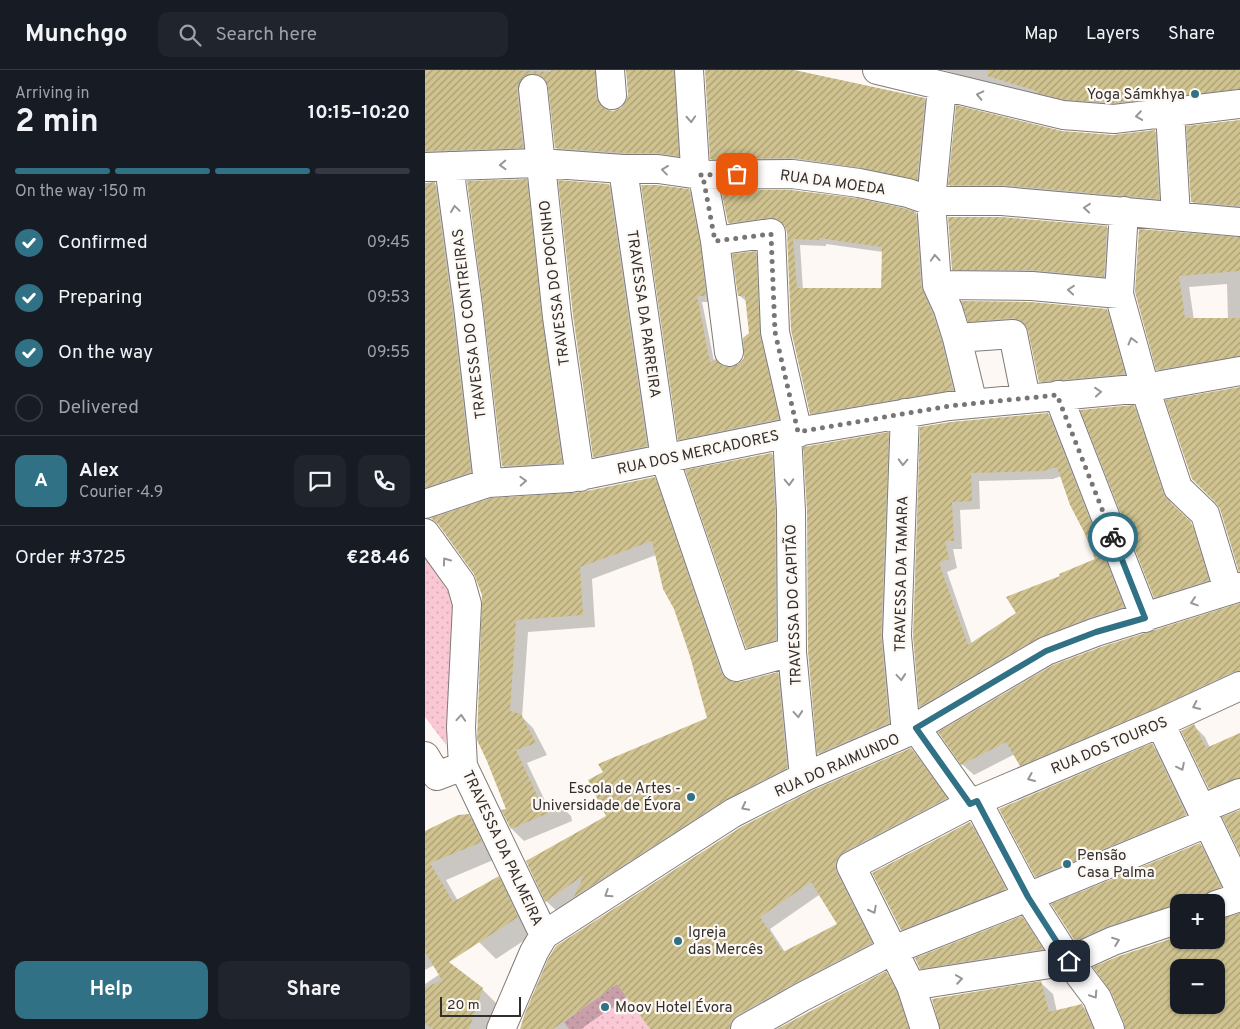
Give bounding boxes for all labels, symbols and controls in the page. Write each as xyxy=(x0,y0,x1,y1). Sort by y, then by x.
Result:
search box xyxy=(158,12,508,57)
text: Munchgo xyxy=(25,20,128,50)
icon: search xyxy=(176,21,204,49)
text: Search here xyxy=(216,23,317,47)
text: Map xyxy=(1024,23,1058,46)
text: Layers xyxy=(1086,23,1140,46)
text: Share xyxy=(1168,23,1215,46)
text: Arriving in xyxy=(15,84,90,104)
place label: Yoga Sámkhya xyxy=(1087,86,1185,105)
marker: Yoga Sámkhya xyxy=(1189,88,1201,100)
one-way arrow xyxy=(975,91,984,101)
text: 10:15–10:20 xyxy=(308,101,410,125)
text: 2 min xyxy=(15,103,99,143)
one-way arrow xyxy=(1135,110,1143,121)
one-way arrow xyxy=(686,115,697,123)
pin xyxy=(716,153,758,195)
one-way arrow xyxy=(499,159,507,170)
icon: bag xyxy=(723,160,751,188)
one-way arrow xyxy=(661,165,669,176)
street label: RUA DA MOEDA xyxy=(779,167,887,200)
text: On the way · 150 m xyxy=(15,182,146,202)
street label: TRAVESSA DO POCINHO xyxy=(536,199,575,367)
one-way arrow xyxy=(1083,203,1091,214)
one-way arrow xyxy=(450,204,461,212)
street label: TRAVESSA DO CONTREIRAS xyxy=(449,227,492,420)
icon: check xyxy=(15,229,43,257)
street label: TRAVESSA DA PARREIRA xyxy=(621,229,664,399)
text: Confirmed xyxy=(58,231,148,255)
text: 09:45 xyxy=(367,233,410,253)
one-way arrow xyxy=(929,254,940,262)
icon: check xyxy=(15,284,43,312)
one-way arrow xyxy=(1066,284,1074,295)
text: Preparing xyxy=(58,286,142,310)
text: 09:53 xyxy=(367,288,410,308)
one-way arrow xyxy=(1127,336,1138,345)
icon: check xyxy=(15,339,43,367)
text: On the way xyxy=(58,341,153,365)
text: 09:55 xyxy=(367,343,410,363)
one-way arrow xyxy=(1094,387,1102,398)
text: Delivered xyxy=(58,396,139,420)
street label: RUA DOS MERCADORES xyxy=(616,427,781,480)
button: chat xyxy=(294,455,346,507)
button: phone xyxy=(358,455,410,507)
one-way arrow xyxy=(898,458,909,466)
text: Alex xyxy=(79,459,119,483)
text: A xyxy=(34,469,48,493)
one-way arrow xyxy=(519,475,527,486)
one-way arrow xyxy=(784,478,795,486)
text: Courier · 4.9 xyxy=(79,483,163,503)
street label: TRAVESSA DA TAMARA xyxy=(892,496,913,652)
courier xyxy=(1088,512,1138,562)
icon: bike xyxy=(1099,523,1127,551)
street label: TRAVESSA DO CAPITÃO xyxy=(781,524,807,686)
text: Order #3725 xyxy=(15,546,126,570)
text: €28.46 xyxy=(346,546,410,570)
one-way arrow xyxy=(443,558,451,567)
one-way arrow xyxy=(1190,596,1198,606)
one-way arrow xyxy=(895,673,906,681)
one-way arrow xyxy=(1192,700,1201,711)
one-way arrow xyxy=(792,711,803,719)
one-way arrow xyxy=(456,713,467,721)
street label: RUA DOS TOUROS xyxy=(1048,713,1171,780)
street label: RUA DO RAIMUNDO xyxy=(772,730,903,803)
one-way arrow xyxy=(1175,762,1185,771)
street label: TRAVESSA DA PALMEIRA xyxy=(457,768,546,930)
one-way arrow xyxy=(1027,772,1036,783)
place label: Escola de Artes - Universidade de Évora xyxy=(532,780,681,816)
marker: Escola de Artes - Universidade de Évora xyxy=(685,791,697,803)
one-way arrow xyxy=(741,801,750,811)
place label: Pensão Casa Palma xyxy=(1077,847,1155,883)
marker: Pensão Casa Palma xyxy=(1061,858,1073,870)
one-way arrow xyxy=(604,888,614,897)
map controls xyxy=(1170,894,1225,1014)
button: + xyxy=(1170,894,1225,949)
one-way arrow xyxy=(867,905,877,914)
place label: Igreja das Mercês xyxy=(688,924,763,960)
marker: Igreja das Mercês xyxy=(672,935,684,947)
one-way arrow xyxy=(1111,937,1120,947)
pin xyxy=(1048,940,1090,982)
icon: home xyxy=(1055,947,1083,975)
button: − xyxy=(1170,959,1225,1014)
button: Help xyxy=(15,961,208,1019)
button: Share xyxy=(218,961,410,1019)
one-way arrow xyxy=(955,974,963,984)
one-way arrow xyxy=(1088,990,1097,999)
scale bar xyxy=(440,994,521,1017)
text: 20 m xyxy=(447,997,480,1014)
place label: Moov Hotel Évora xyxy=(615,998,733,1018)
marker: Moov Hotel Évora xyxy=(599,1001,611,1013)

